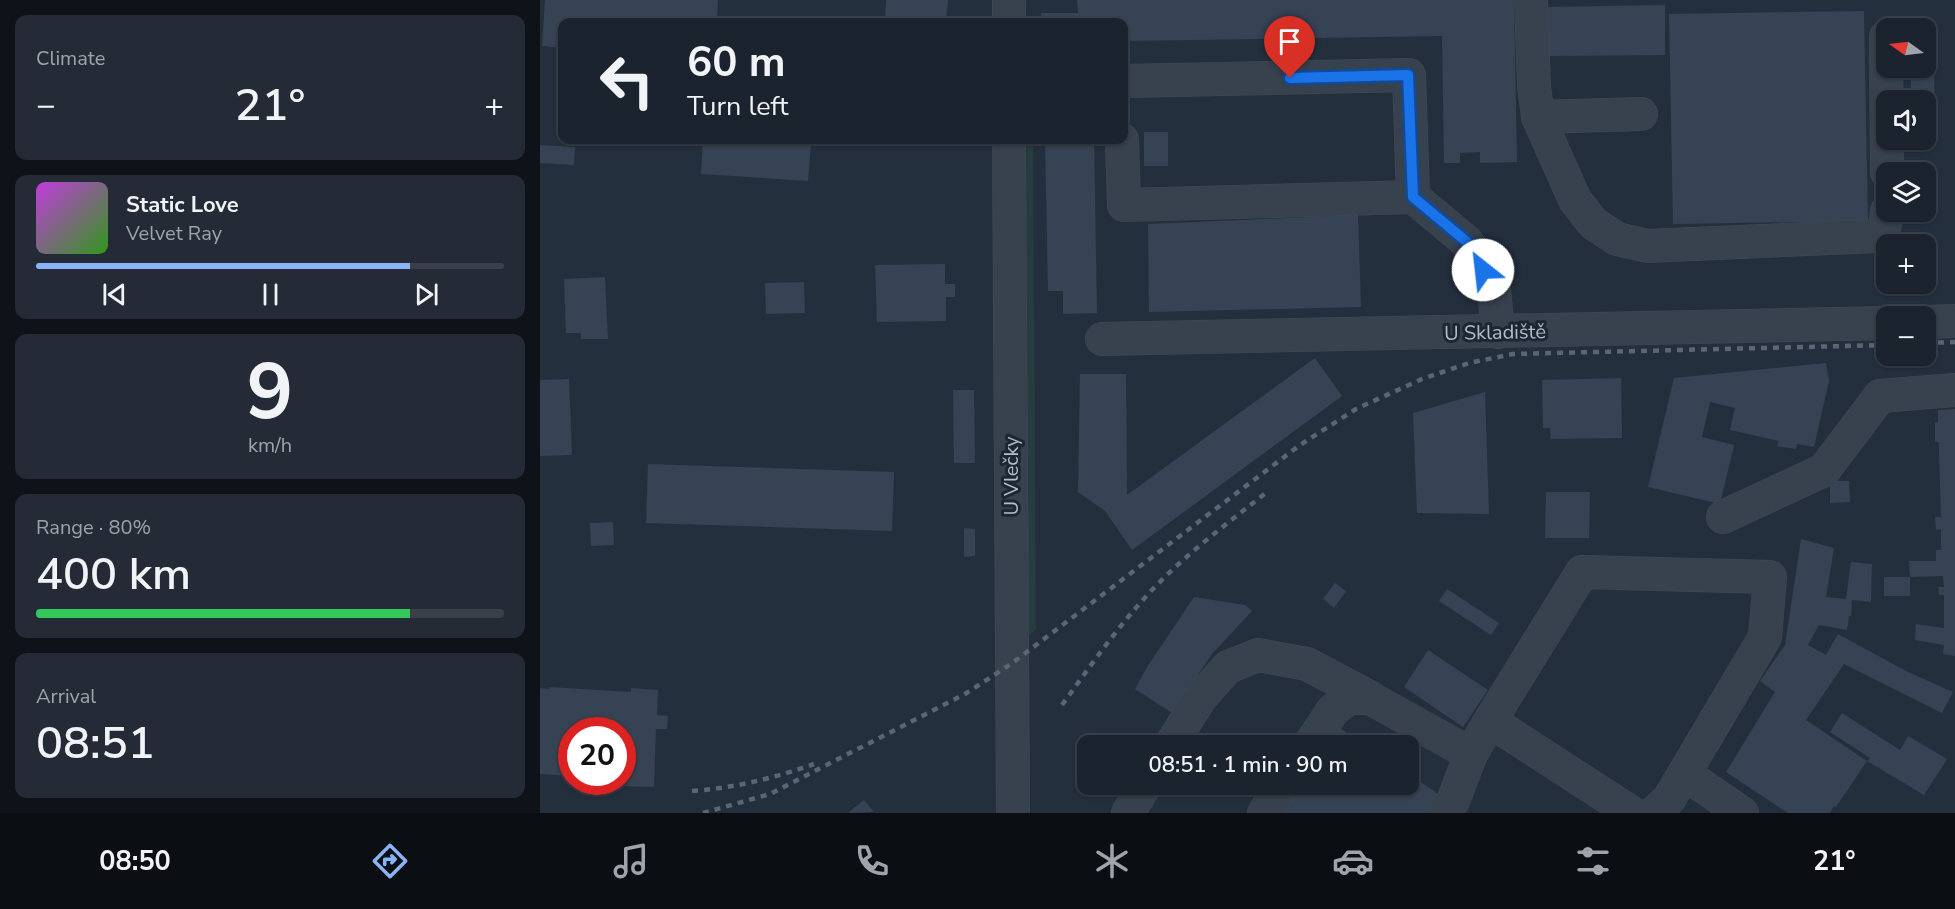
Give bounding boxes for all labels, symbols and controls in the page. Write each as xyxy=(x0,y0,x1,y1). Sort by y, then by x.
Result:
pin xyxy=(1264,16,1315,78)
north arrow xyxy=(1876,18,1936,78)
map controls xyxy=(1876,18,1936,366)
icon: arrive xyxy=(1273,25,1306,58)
text: 60 m xyxy=(687,34,786,91)
icon: left xyxy=(588,42,666,120)
text: Climate xyxy=(36,45,105,72)
text: 21° xyxy=(235,75,305,136)
text: − xyxy=(36,83,56,128)
text: + xyxy=(484,83,504,128)
text: Turn left xyxy=(687,88,788,125)
button: sound xyxy=(1876,90,1936,150)
button: layers xyxy=(1876,162,1936,222)
text: Static Love xyxy=(126,190,239,220)
text: Velvet Ray xyxy=(126,220,222,247)
button: + xyxy=(1876,234,1936,294)
position arrow xyxy=(1451,238,1515,302)
icon: previous xyxy=(98,278,131,311)
icon: pause xyxy=(254,278,287,311)
icon: next xyxy=(410,278,443,311)
button: − xyxy=(1876,306,1936,366)
street label: U Skladiště xyxy=(1444,318,1546,347)
text: 9 xyxy=(247,339,293,446)
text: km/h xyxy=(248,432,292,459)
street label: U Vlečky xyxy=(998,436,1025,516)
text: Range · 80% xyxy=(36,514,151,541)
text: 400 km xyxy=(36,544,191,605)
text: Arrival xyxy=(36,683,96,710)
text: 08:51 xyxy=(36,713,155,774)
speed limit sign: 20 xyxy=(558,717,636,795)
text: 08:51 · 1 min · 90 m xyxy=(1149,750,1347,780)
icon: directions xyxy=(369,840,411,882)
icon: music xyxy=(610,840,652,882)
icon: phone xyxy=(851,840,893,882)
icon: climate xyxy=(1091,840,1133,882)
icon: car xyxy=(1332,840,1374,882)
icon: filters xyxy=(1572,840,1614,882)
text: 08:50 xyxy=(99,843,171,880)
text: 21° xyxy=(1813,843,1856,880)

